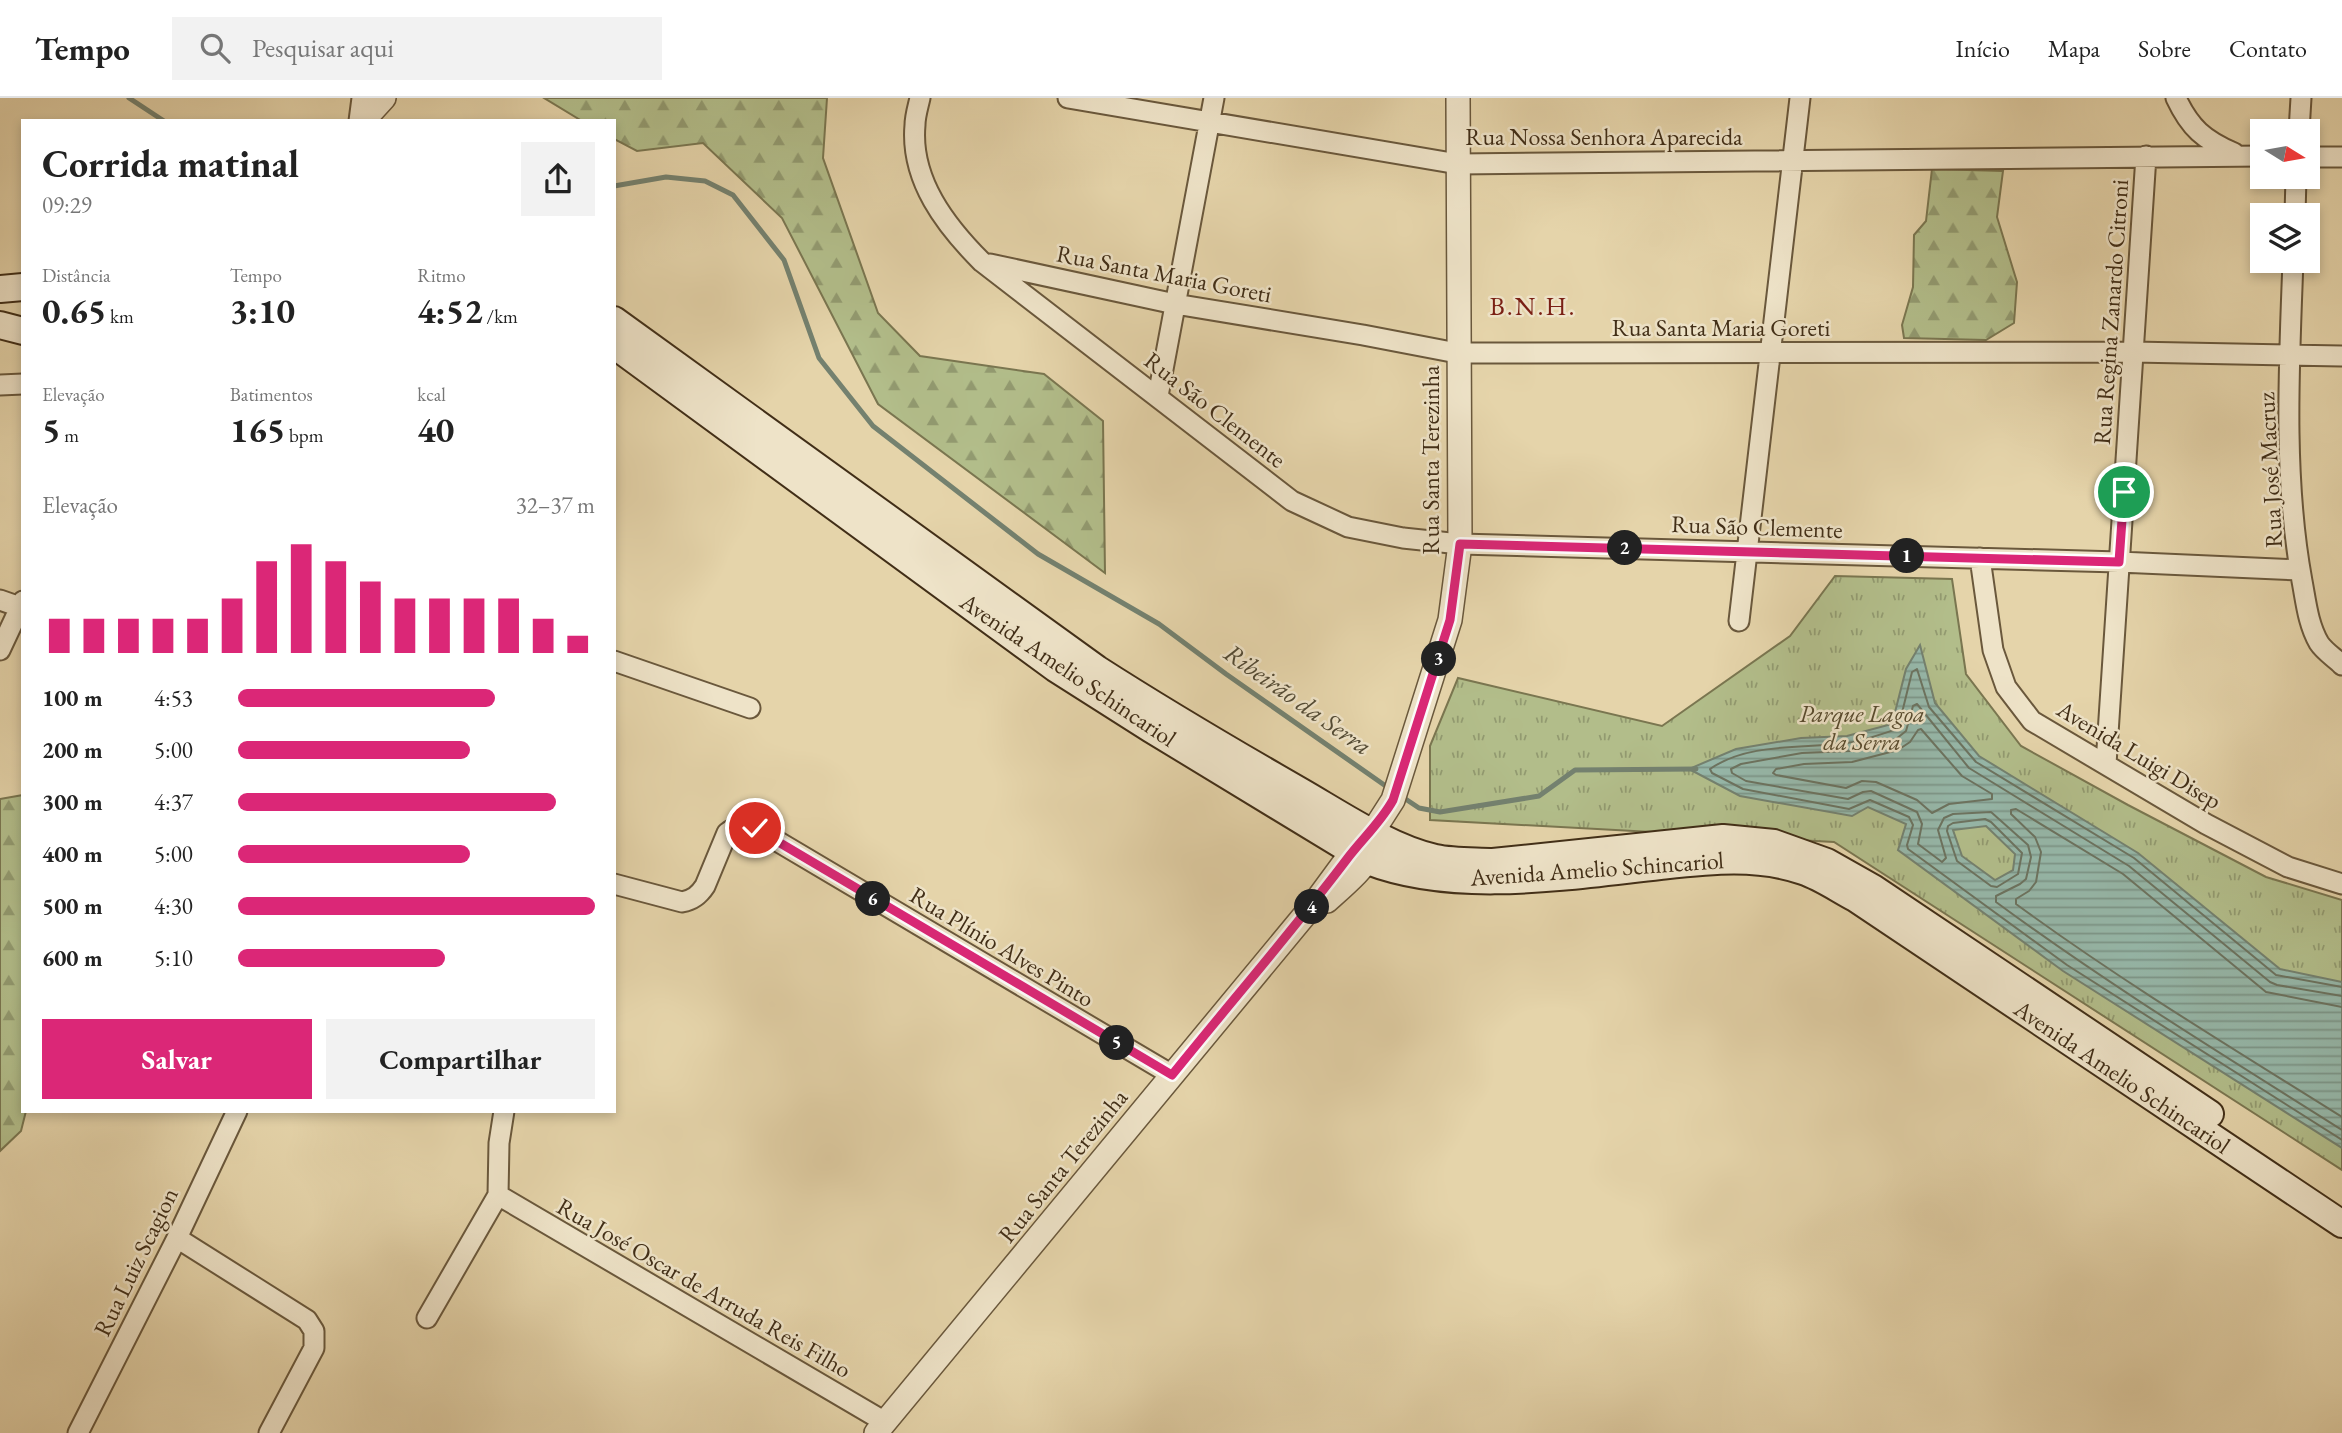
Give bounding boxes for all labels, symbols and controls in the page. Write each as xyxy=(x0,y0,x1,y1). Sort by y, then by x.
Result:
search box xyxy=(172,17,662,80)
text: Tempo xyxy=(35,27,130,70)
icon: search xyxy=(196,29,234,67)
text: Pesquisar aqui xyxy=(252,31,394,65)
text: Início xyxy=(1956,33,2010,64)
text: Mapa xyxy=(2048,33,2100,64)
text: Sobre xyxy=(2138,33,2191,64)
text: Contato xyxy=(2229,33,2307,64)
north arrow xyxy=(2250,119,2320,189)
map controls xyxy=(2250,119,2320,273)
street label: Rua Nossa Senhora Aparecida xyxy=(1465,121,1743,152)
text: Corrida matinal xyxy=(42,139,299,188)
button: share xyxy=(521,142,595,216)
street label: Rua Regina Zanardo Citroni xyxy=(2086,178,2135,446)
text: 09:29 xyxy=(42,190,92,220)
button: layers xyxy=(2250,203,2320,273)
street label: Rua Santa Maria Goreti xyxy=(1054,237,1274,310)
text: Distância xyxy=(42,263,111,288)
text: Tempo xyxy=(230,263,282,288)
text: Ritmo xyxy=(417,263,466,288)
text: 0.65 xyxy=(42,288,106,333)
text: 3:10 xyxy=(230,288,295,333)
text: 4:52 xyxy=(417,288,483,333)
district label: B.N.H. xyxy=(1490,289,1576,323)
text: km xyxy=(106,304,134,329)
text: /km xyxy=(483,304,518,329)
street label: Rua Santa Maria Goreti xyxy=(1612,312,1830,343)
street label: Rua São Clemente xyxy=(1138,345,1292,475)
street label: Rua Santa Terezinha xyxy=(1415,365,1446,555)
text: Elevação xyxy=(42,382,105,407)
text: Batimentos xyxy=(230,382,313,407)
text: kcal xyxy=(417,382,446,407)
street label: Rua José Macruz xyxy=(2250,391,2289,549)
text: 5 xyxy=(42,407,61,452)
text: 165 xyxy=(230,407,285,452)
text: 40 xyxy=(417,407,454,452)
text: m xyxy=(61,423,79,448)
text: bpm xyxy=(285,423,323,448)
pin xyxy=(2094,462,2154,522)
icon: arrive xyxy=(2105,473,2143,511)
text: Elevação xyxy=(42,490,118,520)
text: 32–37 m xyxy=(516,490,595,520)
street label: Rua São Clemente xyxy=(1671,508,1843,545)
pin: 2 xyxy=(1608,531,1642,566)
text: 2 xyxy=(1619,535,1630,560)
pin: 1 xyxy=(1890,538,1924,574)
text: 1 xyxy=(1901,543,1912,568)
street label: Avenida Amelio Schincariol xyxy=(953,585,1183,754)
water label: Ribeirão da Serra xyxy=(1217,635,1379,763)
pin: 3 xyxy=(1422,642,1456,676)
text: 3 xyxy=(1433,646,1444,671)
text: 100 m xyxy=(42,683,103,713)
text: 4:53 xyxy=(154,683,193,713)
street label: Avenida Luigi Disep xyxy=(2050,693,2227,816)
park label: Parque Lagoa da Serra xyxy=(1799,698,1925,757)
text: 200 m xyxy=(42,735,103,765)
text: 5:00 xyxy=(154,735,193,765)
text: 300 m xyxy=(42,787,103,817)
text: 4:37 xyxy=(154,787,193,817)
pin xyxy=(725,798,785,858)
icon: check xyxy=(736,809,774,847)
text: 400 m xyxy=(42,839,103,869)
text: 5:00 xyxy=(154,839,193,869)
street label: Avenida Amelio Schincariol xyxy=(1468,844,1725,893)
street label: Rua Plínio Alves Pinto xyxy=(904,879,1100,1014)
pin: 6 xyxy=(856,882,890,916)
text: 6 xyxy=(867,886,878,911)
pin: 4 xyxy=(1294,890,1330,924)
text: 500 m xyxy=(42,891,103,921)
text: 4:30 xyxy=(154,891,193,921)
text: 4 xyxy=(1306,894,1317,919)
text: 600 m xyxy=(42,943,103,973)
text: 5:10 xyxy=(154,943,193,973)
street label: Avenida Amelio Schincariol xyxy=(2007,992,2237,1161)
button: Salvar xyxy=(42,1019,312,1099)
button: Compartilhar xyxy=(326,1019,595,1099)
pin: 5 xyxy=(1100,1026,1134,1060)
text: 5 xyxy=(1111,1030,1122,1055)
street label: Rua Santa Terezinha xyxy=(991,1082,1134,1249)
street label: Rua Luiz Scagion xyxy=(86,1182,185,1341)
street label: Rua José Oscar de Arruda Reis Filho xyxy=(551,1190,857,1385)

